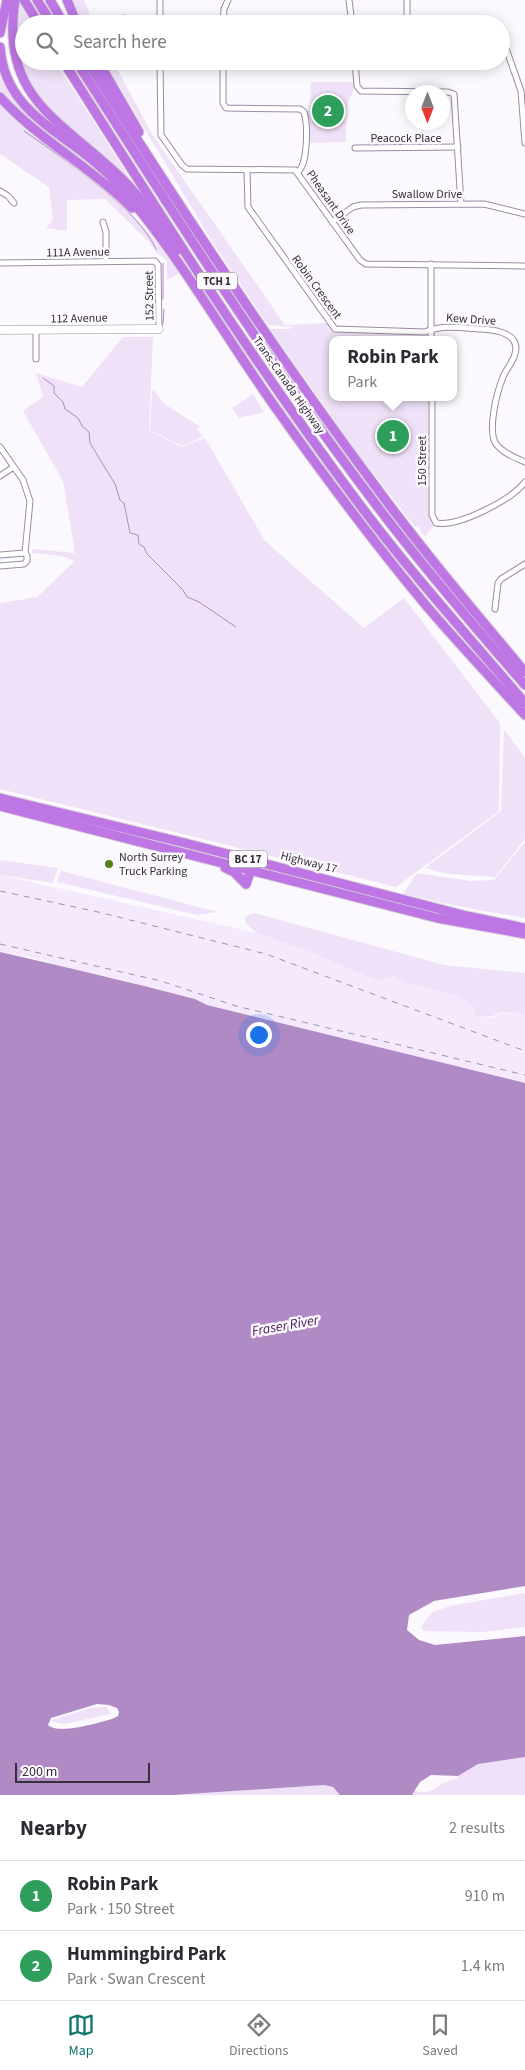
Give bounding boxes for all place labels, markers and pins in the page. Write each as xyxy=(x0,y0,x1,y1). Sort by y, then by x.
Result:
pin: 2 xyxy=(312,92,344,130)
pin: 1 xyxy=(377,417,409,455)
place label: North Surrey Truck Parking xyxy=(119,849,187,880)
marker: North Surrey Truck Parking xyxy=(103,858,115,870)

